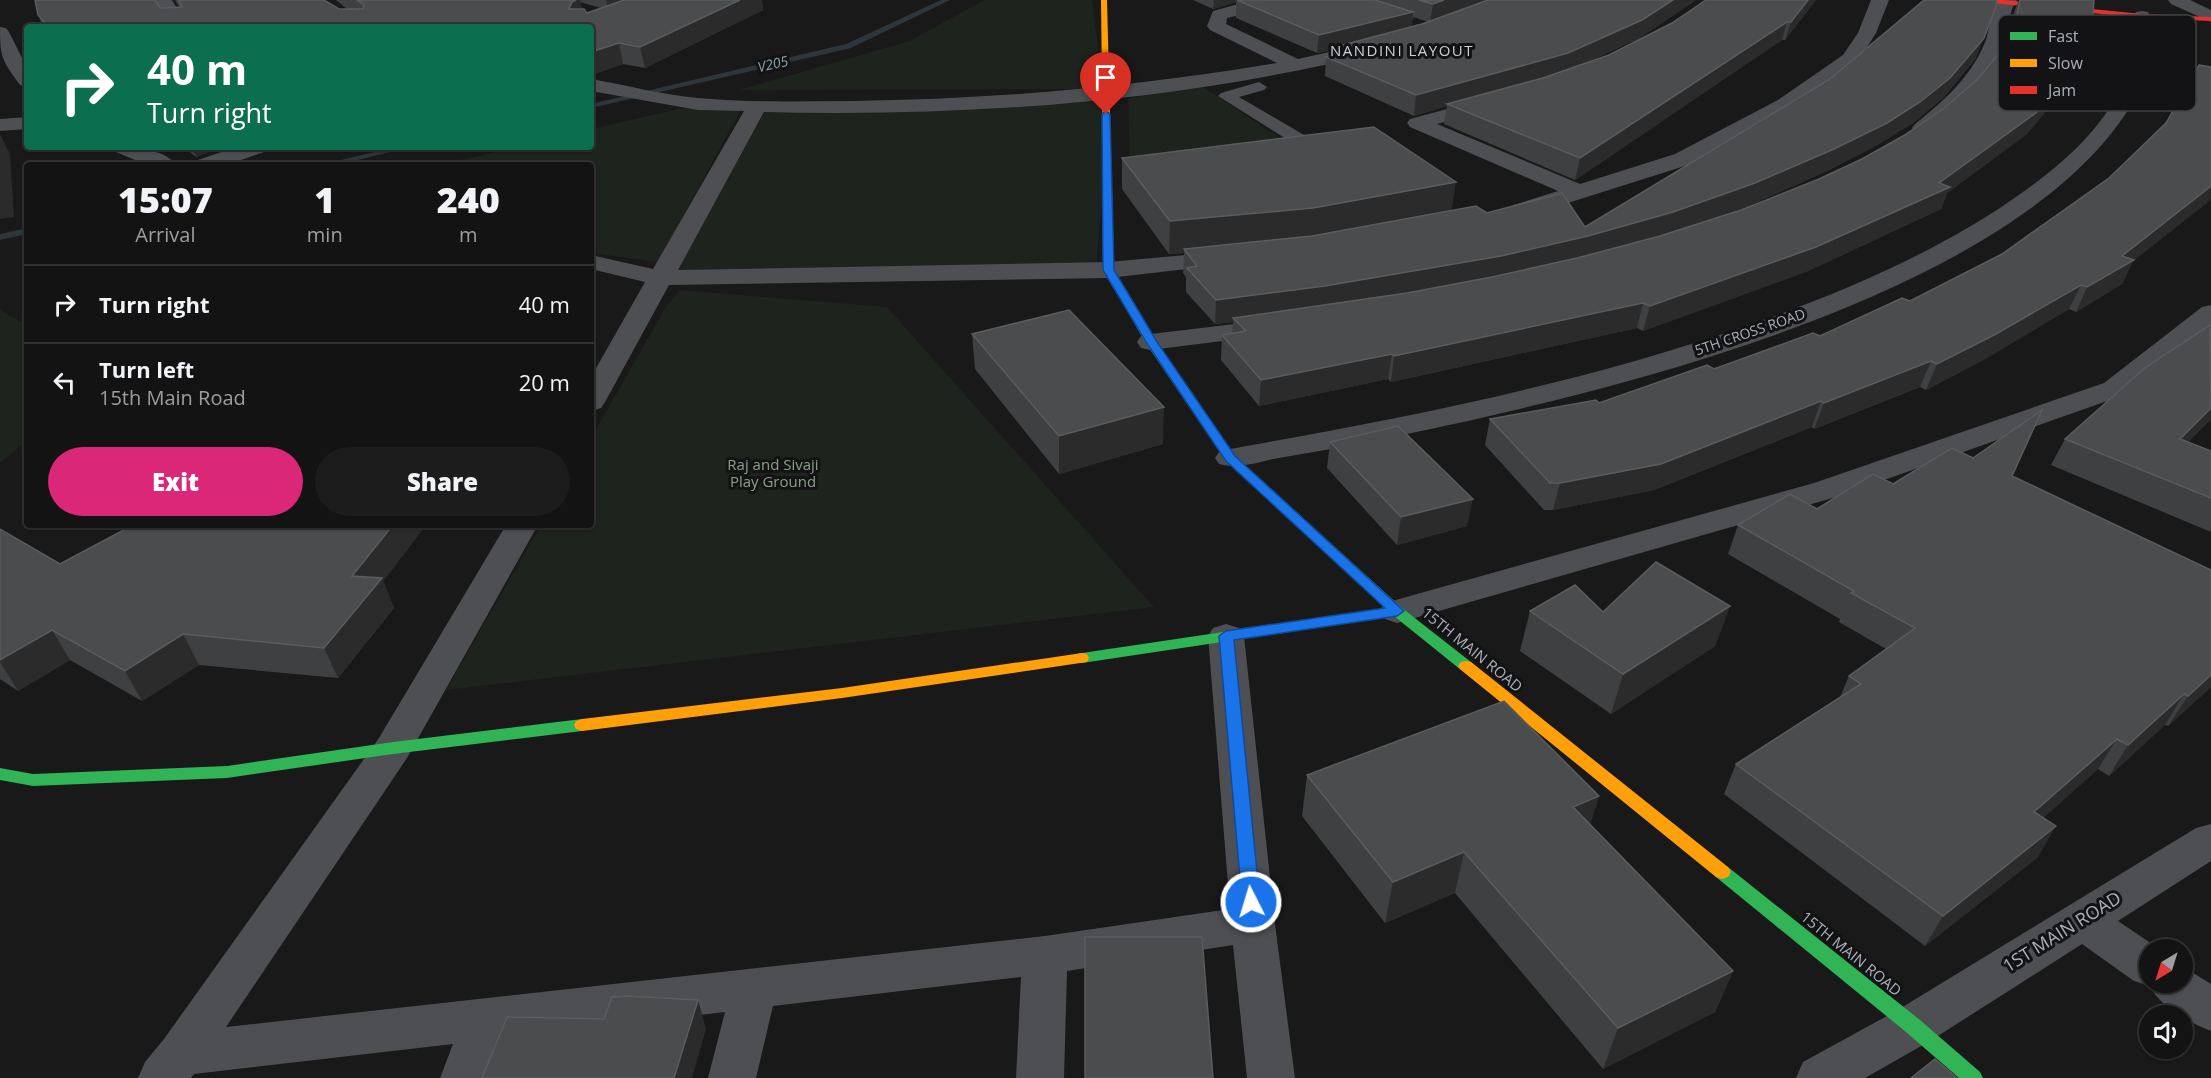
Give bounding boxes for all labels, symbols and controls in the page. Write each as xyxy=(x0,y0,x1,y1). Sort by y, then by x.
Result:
legend xyxy=(1998,15,2196,111)
text: Fast xyxy=(2048,25,2079,47)
text: 40 m xyxy=(147,40,247,97)
district label: NANDINI LAYOUT xyxy=(1330,40,1474,60)
icon: right xyxy=(48,48,126,126)
water label: V205 xyxy=(756,51,790,76)
pin xyxy=(1080,52,1131,114)
text: Slow xyxy=(2048,52,2083,74)
icon: arrive xyxy=(1089,61,1122,94)
text: Jam xyxy=(2046,79,2076,101)
text: Turn right xyxy=(147,94,272,131)
text: 15:07 xyxy=(118,175,213,224)
text: 1 xyxy=(314,175,335,224)
text: 240 xyxy=(437,175,500,224)
text: Arrival xyxy=(135,221,196,248)
text: min xyxy=(307,221,343,248)
text: m xyxy=(459,221,478,248)
icon: right xyxy=(48,288,81,321)
text: Turn right xyxy=(99,289,210,319)
text: 40 m xyxy=(519,289,570,319)
street label: 5TH CROSS ROAD xyxy=(1692,304,1808,359)
text: Turn left xyxy=(99,354,194,384)
icon: left xyxy=(48,366,81,399)
text: 20 m xyxy=(519,367,570,397)
text: 15th Main Road xyxy=(99,384,246,411)
button: Exit xyxy=(48,447,303,516)
button: Share xyxy=(315,447,570,516)
park label: Raj and Sivaji Play Ground xyxy=(727,454,819,491)
street label: 15TH MAIN ROAD xyxy=(1418,602,1527,696)
position arrow xyxy=(1219,870,1283,934)
street label: 1ST MAIN ROAD xyxy=(1998,885,2125,977)
street label: 15TH MAIN ROAD xyxy=(1797,906,1906,1000)
north arrow xyxy=(2139,939,2193,993)
map controls xyxy=(2139,939,2193,1059)
button: sound xyxy=(2139,1005,2193,1059)

